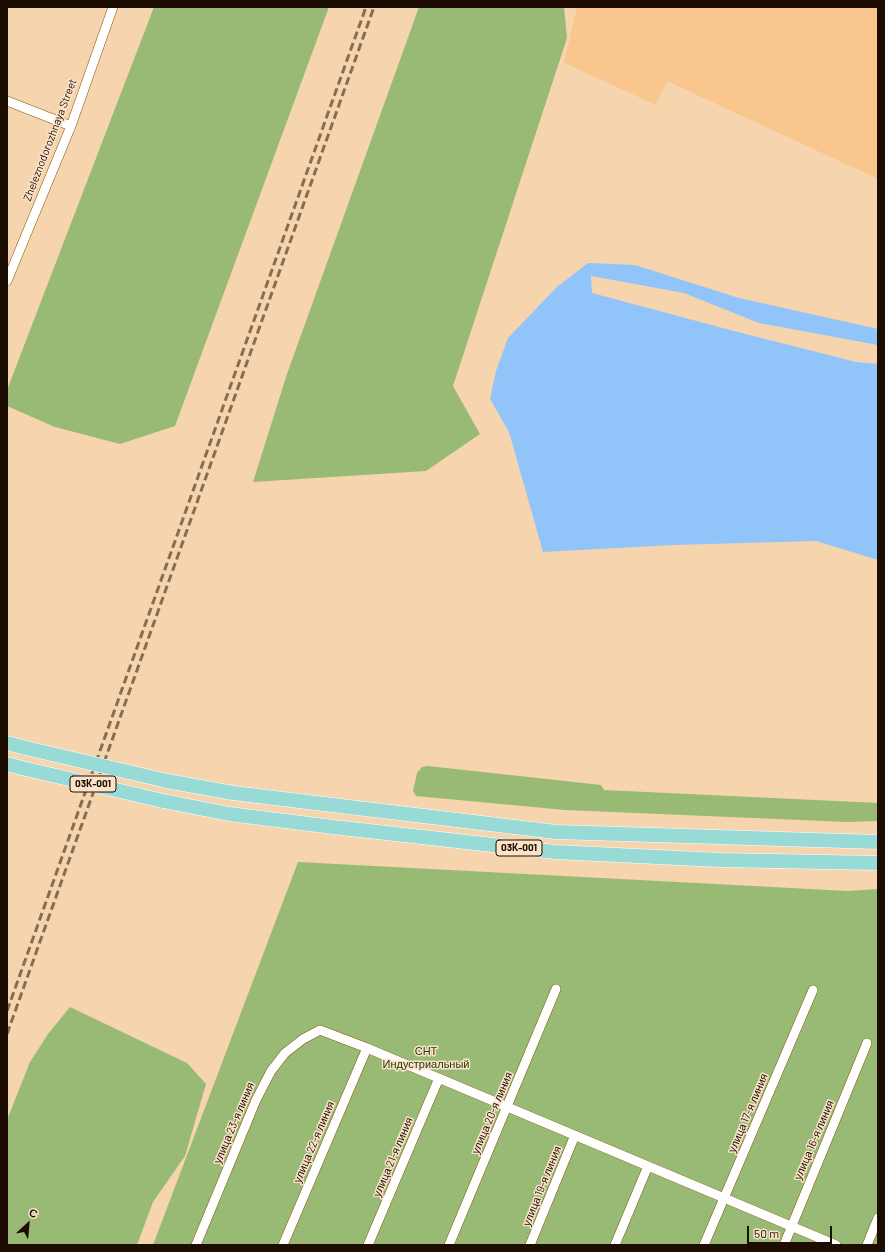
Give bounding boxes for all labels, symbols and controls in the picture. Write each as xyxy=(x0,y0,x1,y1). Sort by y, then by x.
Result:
street label: Zheleznodorozhnaya Street xyxy=(21,77,79,203)
road number: 03К-001 xyxy=(70,776,116,792)
road number: 03К-001 xyxy=(496,840,542,856)
park label: СНТ Индустриальный xyxy=(383,1044,469,1070)
street label: улица 20-я линия xyxy=(469,1070,515,1156)
street label: улица 17-я линия xyxy=(725,1071,771,1155)
street label: улица 23-я линия xyxy=(211,1080,257,1166)
street label: улица 16-я линия xyxy=(791,1098,837,1182)
street label: улица 22-я линия xyxy=(291,1099,337,1185)
street label: улица 21-я линия xyxy=(370,1115,416,1199)
street label: улица 19-я линия xyxy=(520,1144,564,1228)
north arrow xyxy=(8,1204,48,1244)
text: С xyxy=(27,1205,40,1220)
scale bar xyxy=(749,1218,834,1244)
text: 50 m xyxy=(754,1226,779,1240)

